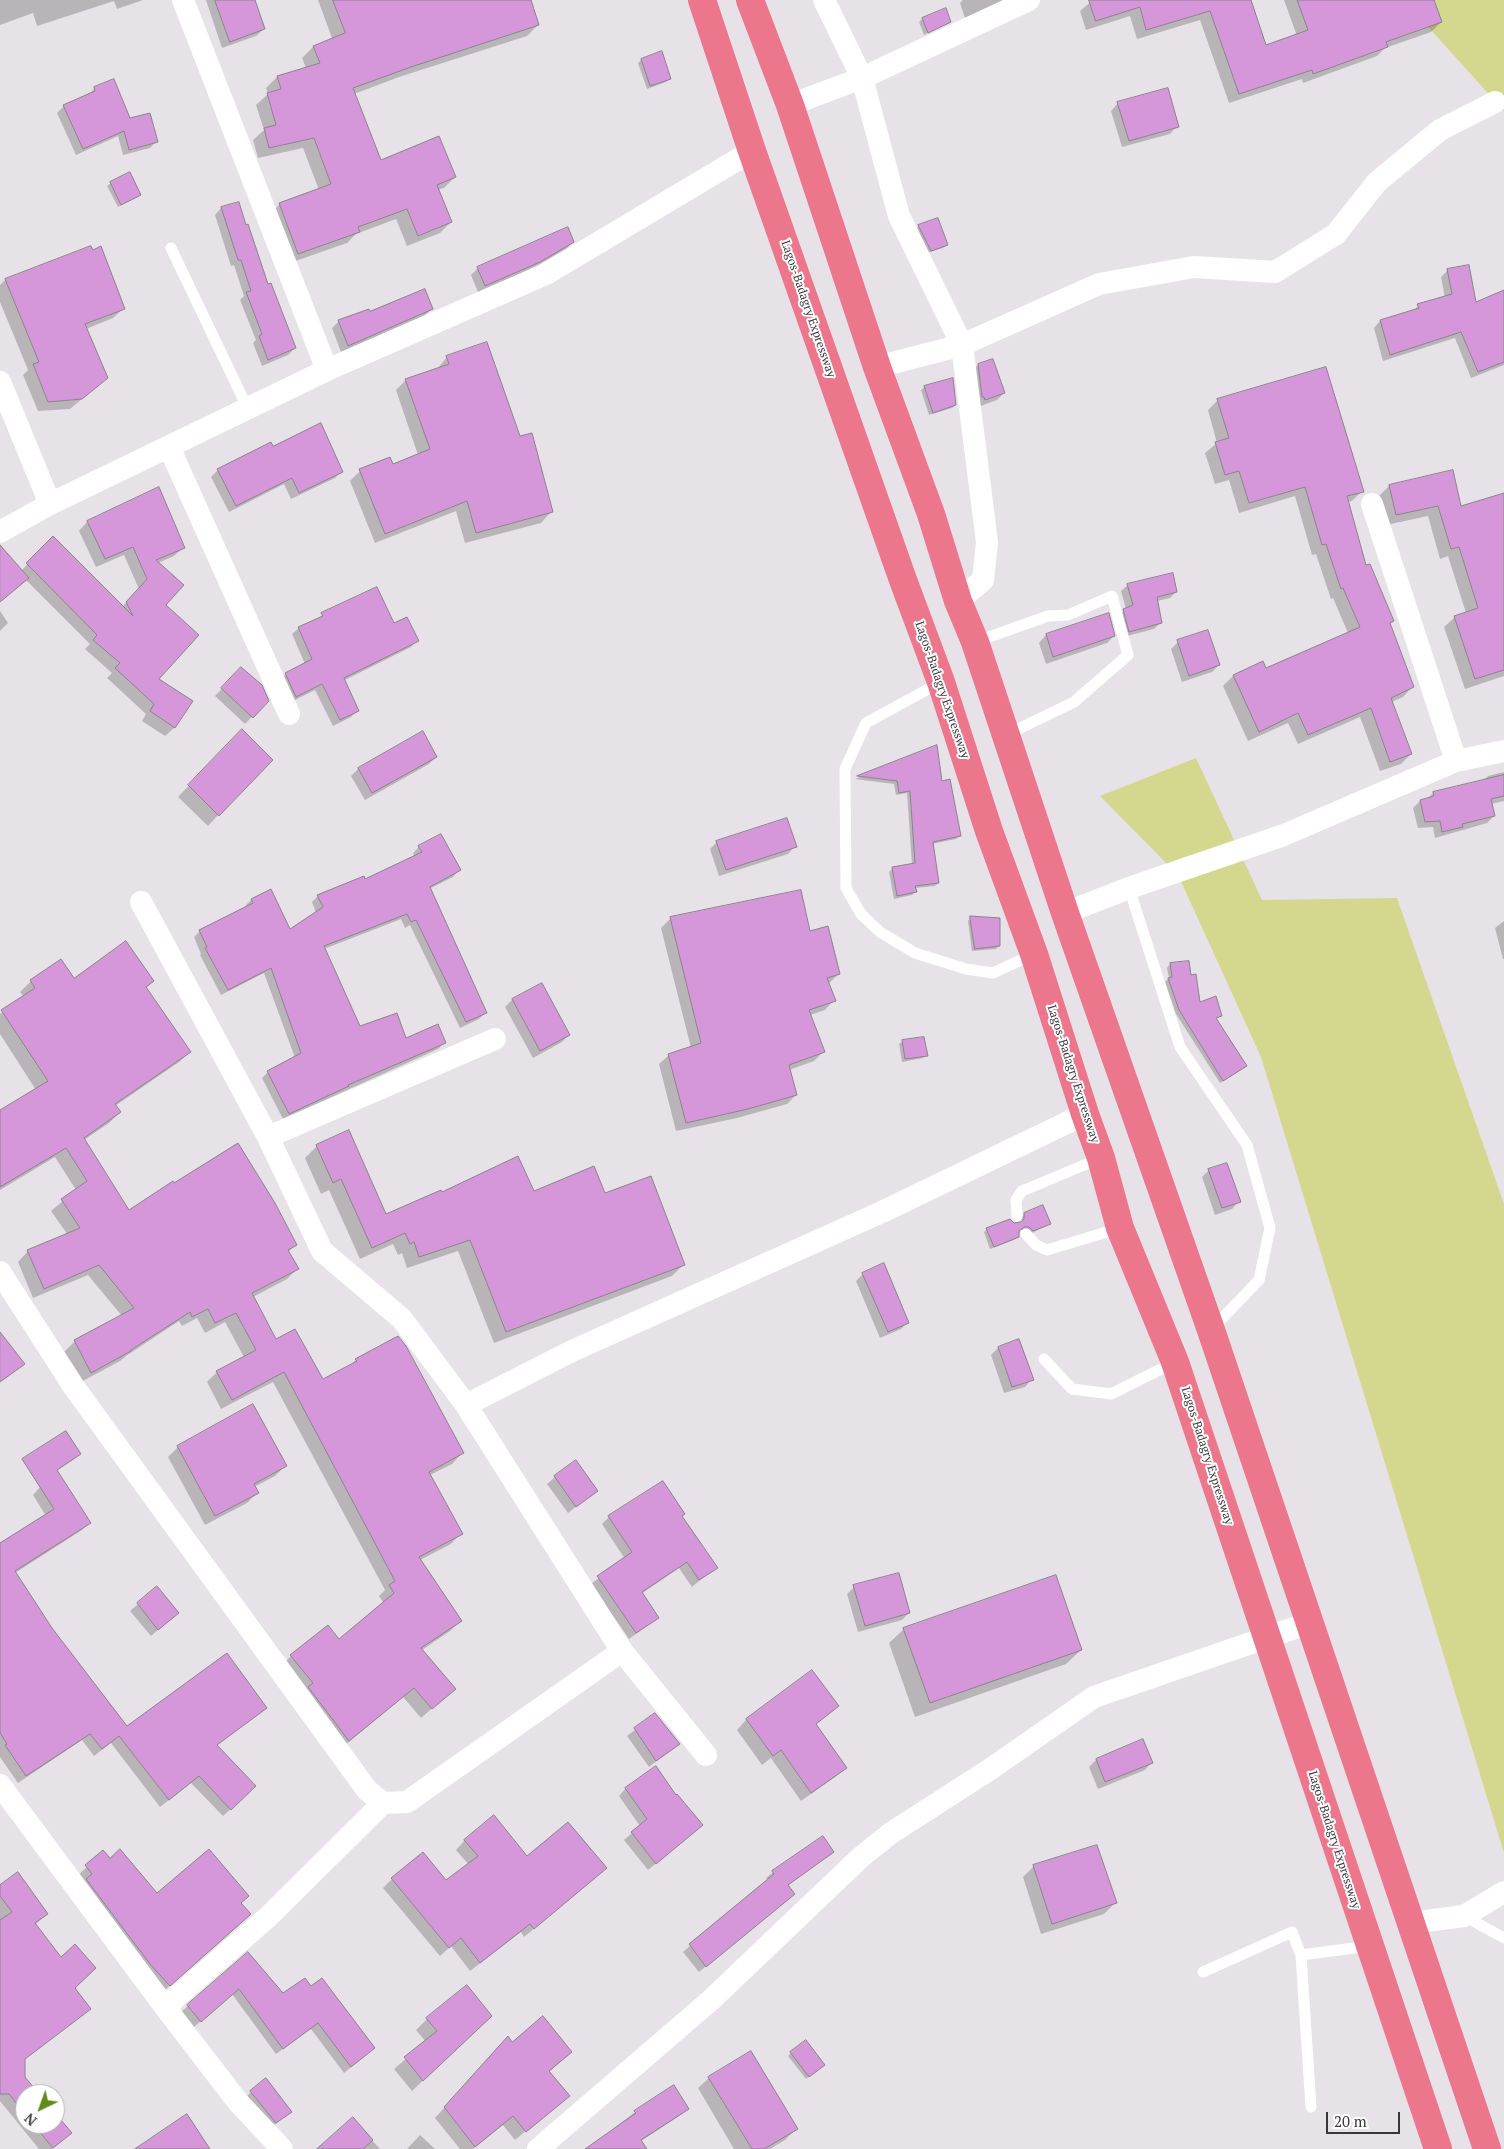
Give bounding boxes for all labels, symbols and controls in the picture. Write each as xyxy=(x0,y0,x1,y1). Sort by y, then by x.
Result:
street label: Lagos-Badagry Expressway xyxy=(778,239,838,379)
street label: Lagos-Badagry Expressway xyxy=(912,620,972,760)
street label: Lagos-Badagry Expressway xyxy=(1044,1003,1102,1145)
street label: Lagos-Badagry Expressway xyxy=(1178,1385,1236,1527)
street label: Lagos-Badagry Expressway xyxy=(1305,1769,1363,1911)
north arrow xyxy=(15,2084,65,2134)
scale bar xyxy=(1329,2102,1403,2134)
text: N xyxy=(20,2109,41,2130)
text: 20 m xyxy=(1334,2111,1367,2131)

